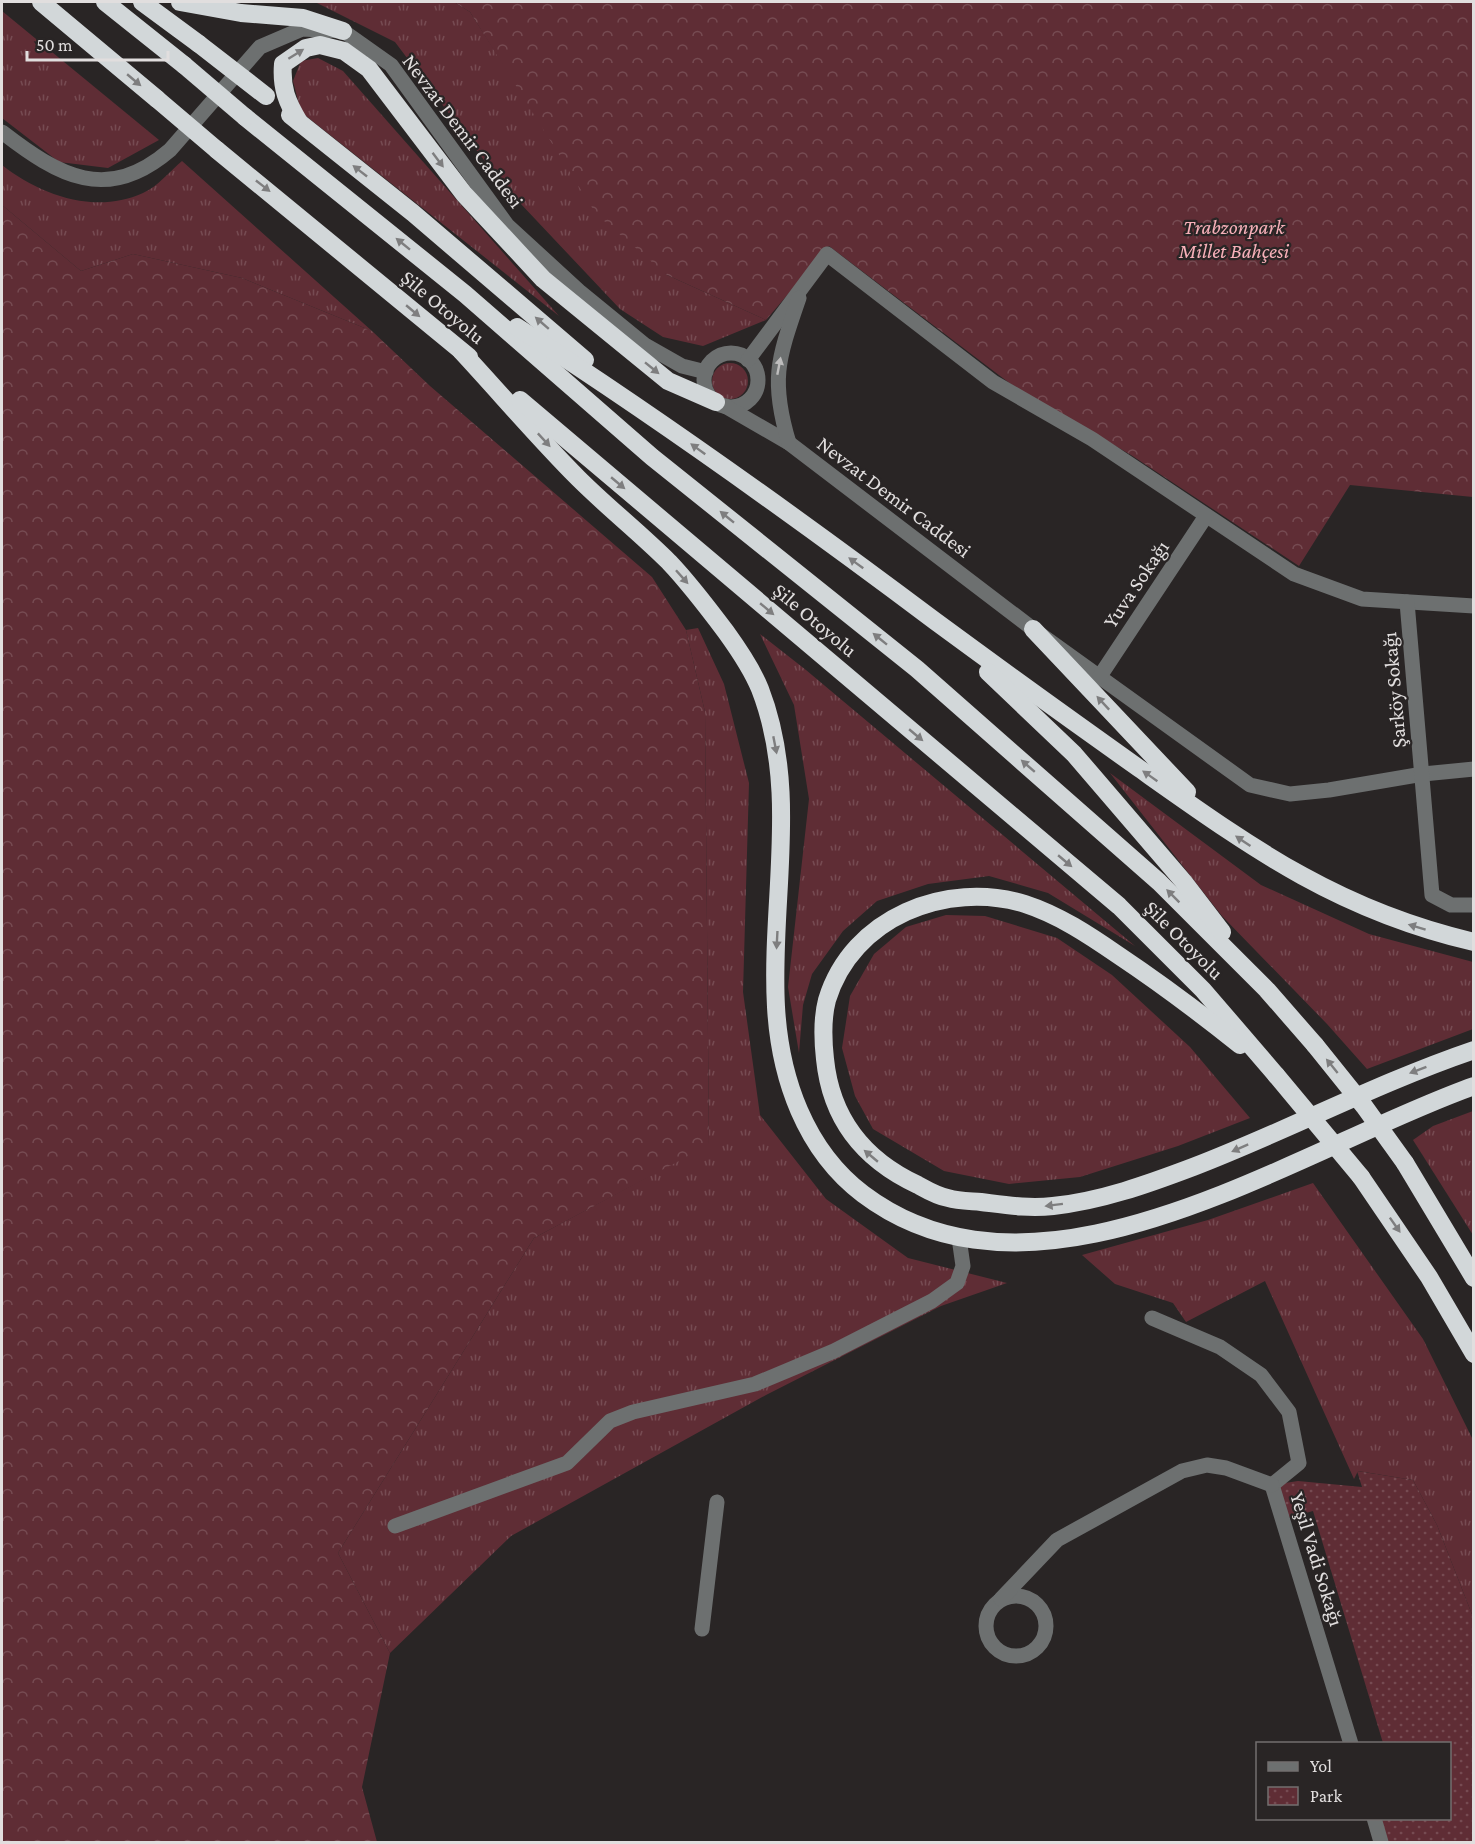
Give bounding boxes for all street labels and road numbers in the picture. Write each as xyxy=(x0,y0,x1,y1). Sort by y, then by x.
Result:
street label: Nevzat Demir Caddesi xyxy=(397,49,529,213)
street label: Şile Otoyolu xyxy=(396,265,490,349)
street label: Nevzat Demir Caddesi xyxy=(812,431,976,563)
street label: Yuva Sokağı xyxy=(1098,535,1174,632)
street label: Şile Otoyolu xyxy=(768,578,862,662)
street label: Şarköy Sokağı xyxy=(1377,631,1411,749)
street label: Şile Otoyolu xyxy=(1140,896,1228,984)
street label: Yeşil Vadi Sokağı xyxy=(1285,1489,1349,1629)

